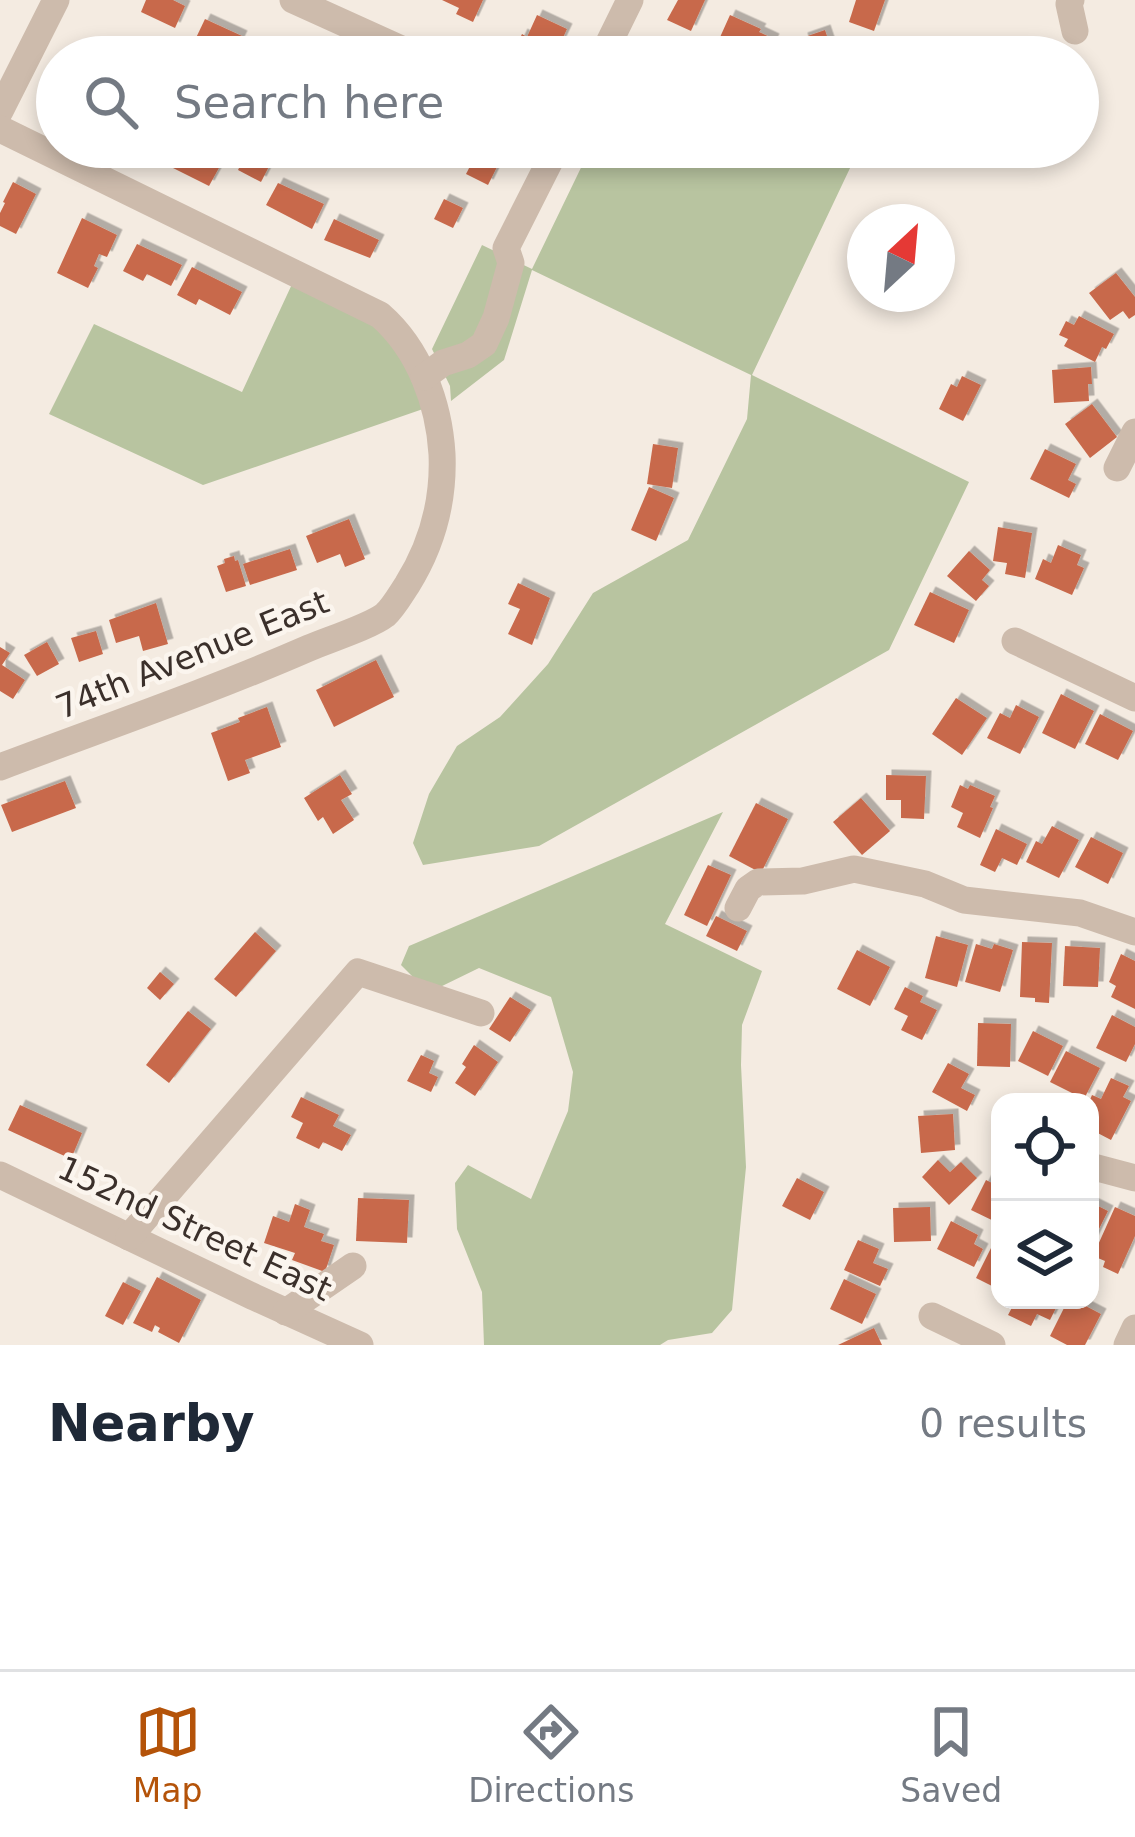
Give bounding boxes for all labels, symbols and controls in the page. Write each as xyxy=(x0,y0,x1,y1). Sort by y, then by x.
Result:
search box xyxy=(36,36,1099,168)
icon: search xyxy=(78,69,144,135)
text: Search here xyxy=(174,76,444,129)
north arrow xyxy=(847,204,955,312)
street label: 74th Avenue East xyxy=(50,582,334,727)
map controls xyxy=(991,1093,1099,1309)
button: locate xyxy=(991,1093,1099,1201)
street label: 152nd Street East xyxy=(52,1148,338,1309)
button: layers xyxy=(991,1201,1099,1309)
text: Nearby xyxy=(48,1394,255,1453)
text: 0 results xyxy=(919,1401,1087,1446)
tab: Map xyxy=(133,1699,203,1810)
tab: Directions xyxy=(468,1699,634,1810)
tab: Saved xyxy=(900,1699,1002,1810)

